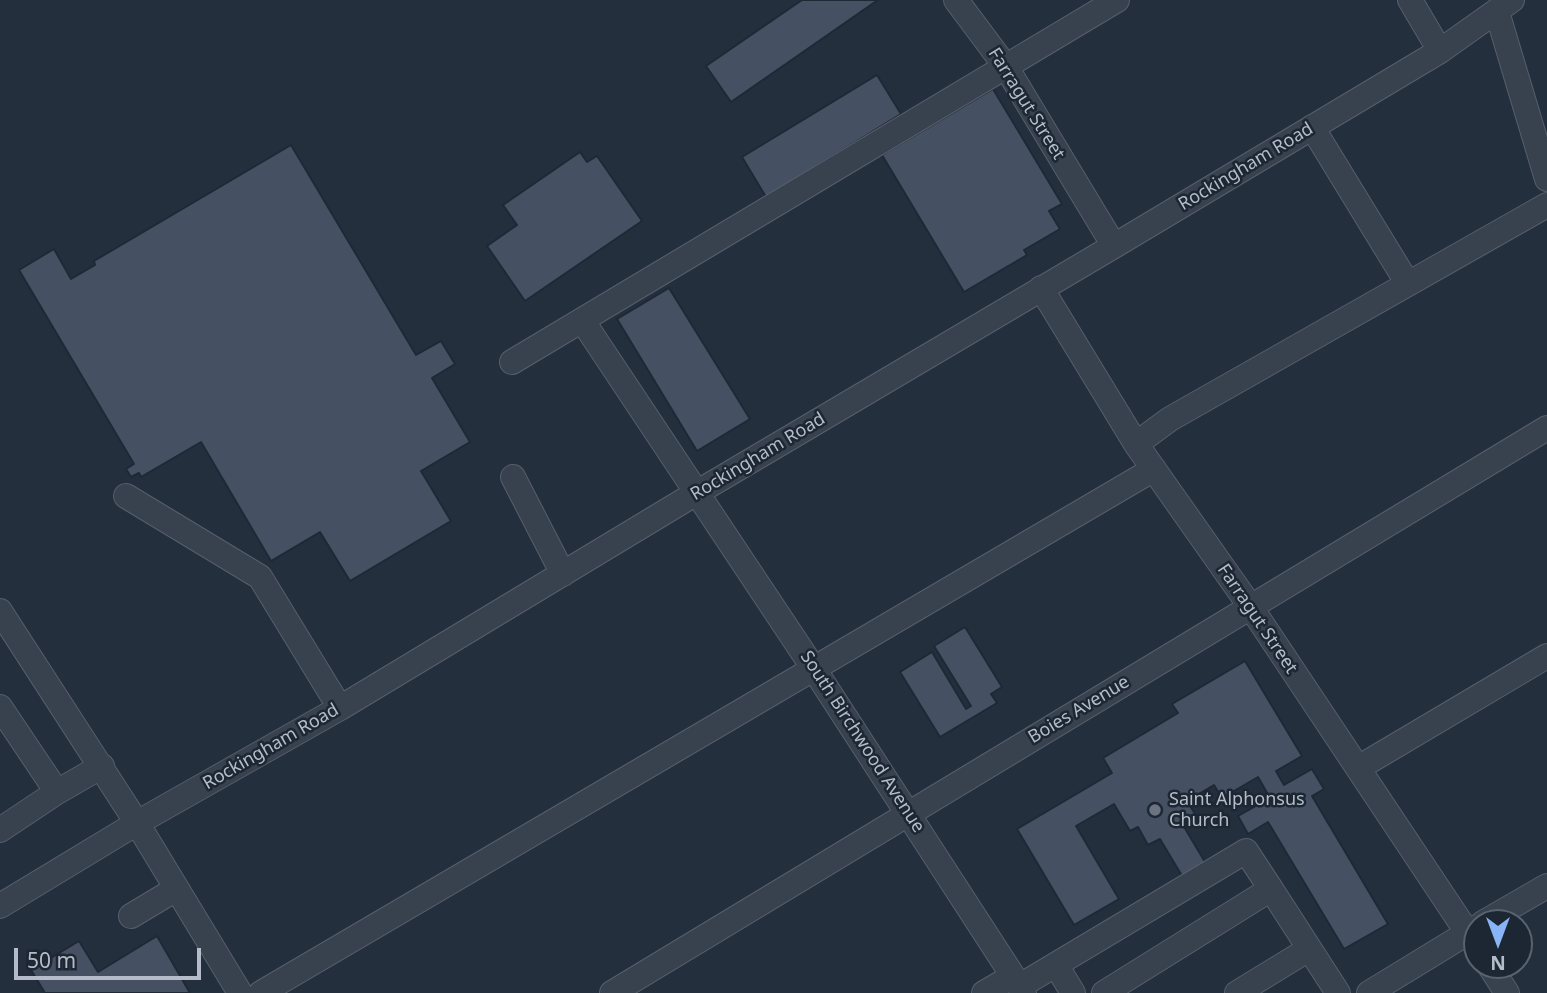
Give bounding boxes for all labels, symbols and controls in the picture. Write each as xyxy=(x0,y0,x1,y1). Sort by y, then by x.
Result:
street label: Farragut Street xyxy=(983,44,1069,164)
street label: Rockingham Road xyxy=(1175,118,1317,216)
street label: Rockingham Road xyxy=(687,408,829,506)
street label: Farragut Street xyxy=(1212,560,1302,678)
street label: South Birchwood Avenue xyxy=(795,647,929,837)
street label: Boies Avenue xyxy=(1025,671,1133,749)
street label: Rockingham Road xyxy=(199,699,343,795)
place label: Saint Alphonsus Church xyxy=(1169,789,1305,832)
marker: Saint Alphonsus Church xyxy=(1147,802,1163,818)
north arrow xyxy=(1463,909,1533,979)
scale bar xyxy=(18,934,205,978)
text: 50 m xyxy=(27,946,76,974)
text: N xyxy=(1490,950,1506,976)

